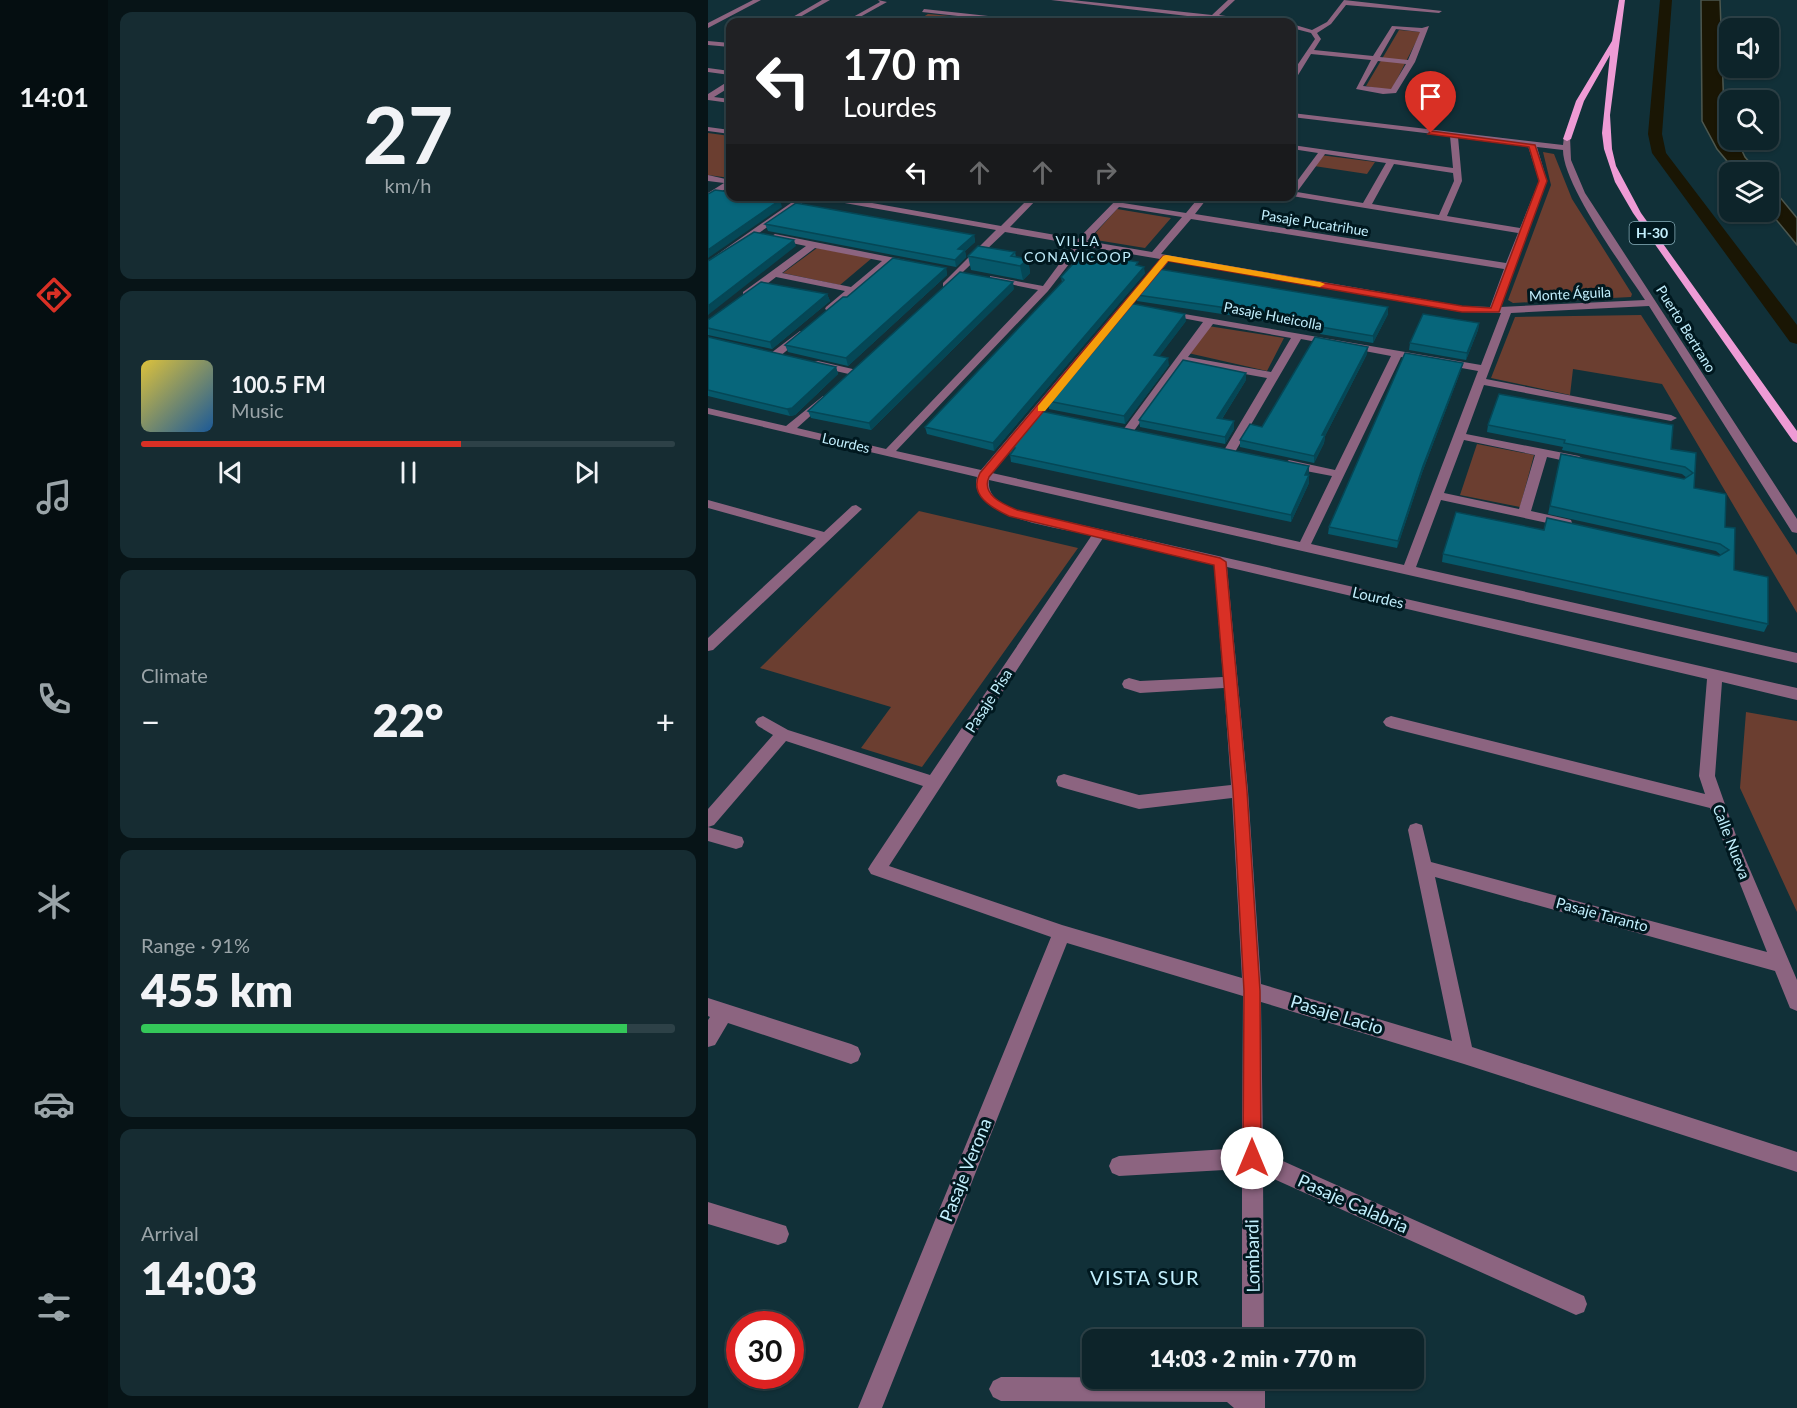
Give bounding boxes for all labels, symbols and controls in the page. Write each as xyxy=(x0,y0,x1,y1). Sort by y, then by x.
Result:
map controls xyxy=(1719,18,1779,222)
button: sound xyxy=(1719,18,1779,78)
text: 170 m xyxy=(843,39,961,89)
icon: left xyxy=(744,42,822,120)
pin xyxy=(1405,71,1456,133)
text: 14:01 xyxy=(19,80,89,113)
icon: arrive xyxy=(1414,80,1447,113)
text: 27 xyxy=(363,87,453,181)
text: Lourdes xyxy=(843,90,937,123)
button: search xyxy=(1719,90,1779,150)
icon: left xyxy=(900,156,933,189)
icon: ahead xyxy=(963,156,996,189)
icon: ahead xyxy=(1026,156,1059,189)
icon: right xyxy=(1089,156,1122,189)
button: layers xyxy=(1719,162,1779,222)
text: km/h xyxy=(385,173,431,197)
street label: Pasaje Pucatrihue xyxy=(1260,206,1370,239)
road number: H-30 xyxy=(1630,222,1674,244)
district label: VILLA CONAVICOOP xyxy=(1024,232,1132,265)
icon: directions xyxy=(33,274,75,316)
street label: Puerto Bertrano xyxy=(1653,282,1720,375)
street label: Monte Águila xyxy=(1529,283,1611,304)
street label: Pasaje Hueicolla xyxy=(1223,298,1324,333)
text: 100.5 FM xyxy=(231,371,326,398)
text: Music xyxy=(231,398,284,422)
street label: Lourdes xyxy=(821,429,872,456)
icon: previous xyxy=(214,456,247,489)
icon: pause xyxy=(392,456,425,489)
icon: next xyxy=(570,456,603,489)
icon: music xyxy=(33,476,75,518)
street label: Lourdes xyxy=(1351,582,1406,612)
text: Climate xyxy=(141,663,208,687)
street label: Pasaje Pisa xyxy=(961,665,1015,736)
icon: phone xyxy=(33,678,75,720)
text: 22° xyxy=(373,693,443,747)
text: − xyxy=(141,701,160,741)
text: + xyxy=(656,701,675,741)
street label: Calle Nueva xyxy=(1709,802,1754,882)
icon: climate xyxy=(33,881,75,923)
street label: Pasaje Taranto xyxy=(1554,893,1650,935)
text: Range · 91% xyxy=(141,933,250,957)
text: 455 km xyxy=(141,963,293,1017)
street label: Pasaje Lacio xyxy=(1288,989,1386,1039)
icon: car xyxy=(33,1083,75,1125)
street label: Pasaje Verona xyxy=(934,1115,996,1225)
position arrow xyxy=(1220,1126,1284,1190)
street label: Pasaje Calabria xyxy=(1295,1169,1412,1237)
street label: Lombardi xyxy=(1240,1219,1264,1293)
text: Arrival xyxy=(141,1221,199,1245)
text: 14:03 xyxy=(141,1251,257,1305)
district label: VISTA SUR xyxy=(1090,1265,1200,1289)
icon: filters xyxy=(33,1286,75,1328)
speed limit sign: 30 xyxy=(726,1311,804,1389)
text: 14:03 · 2 min · 770 m xyxy=(1150,1345,1356,1372)

